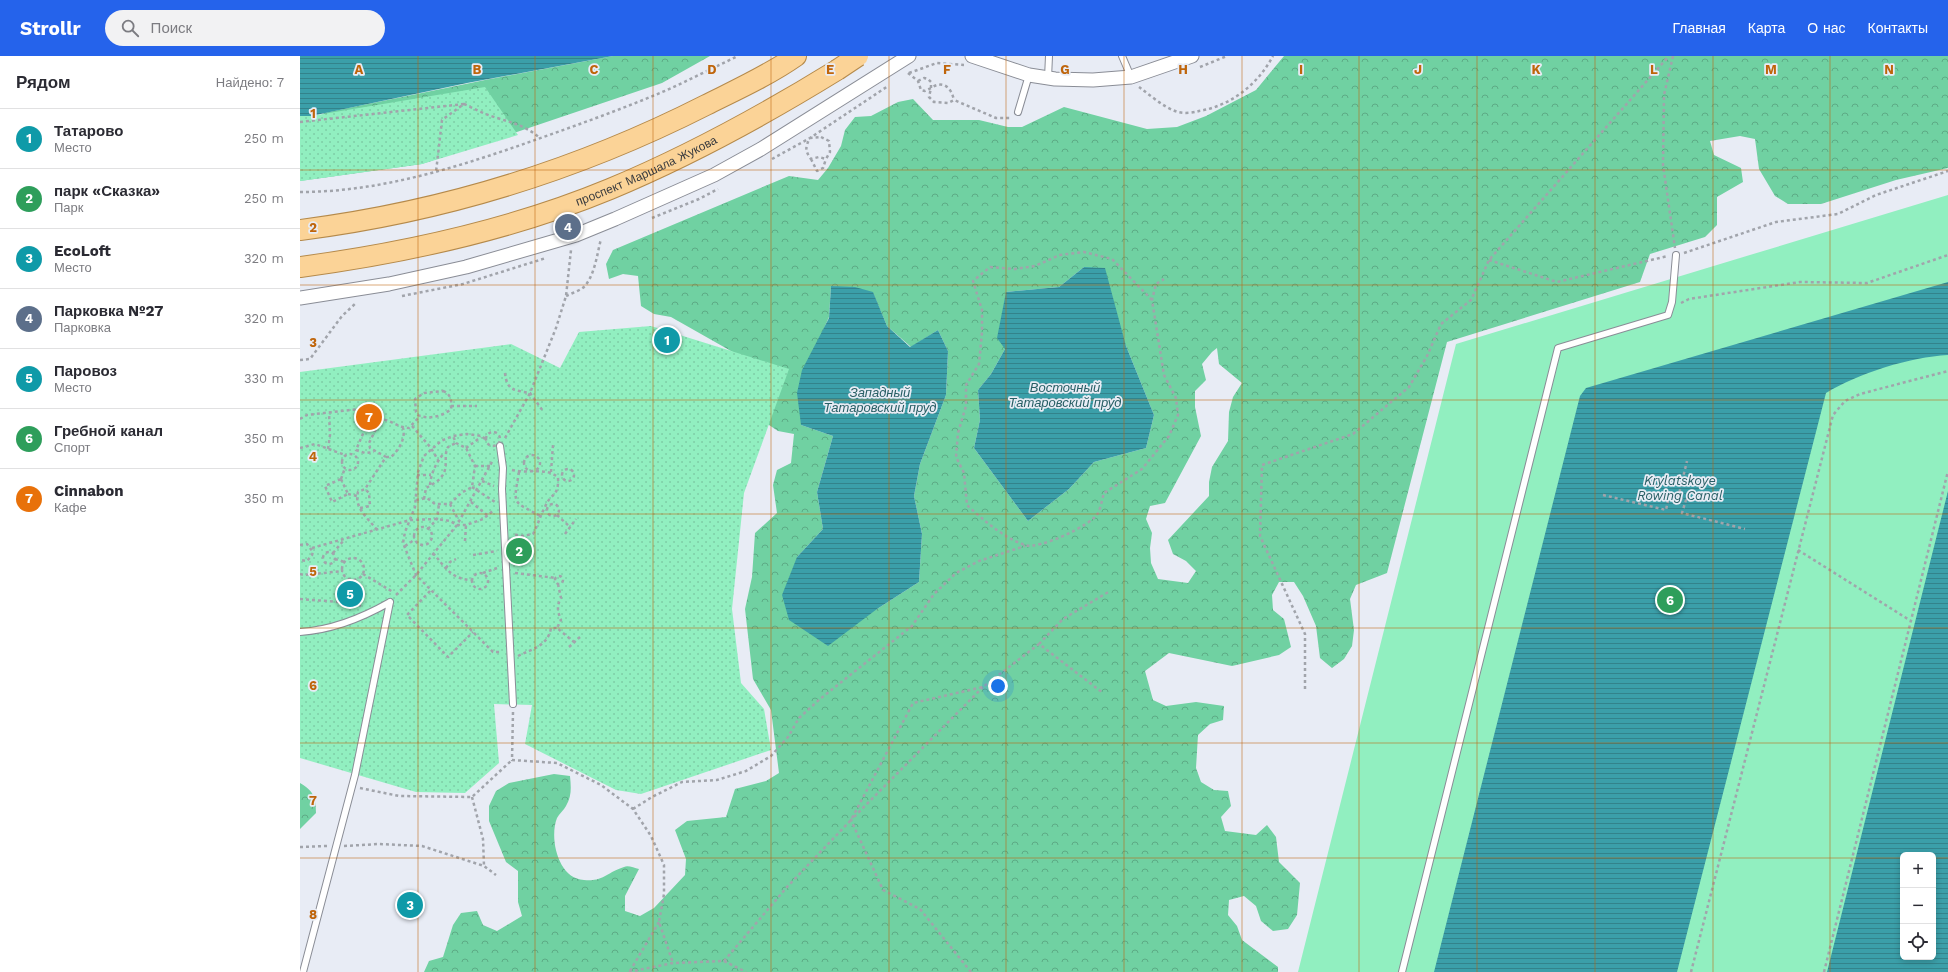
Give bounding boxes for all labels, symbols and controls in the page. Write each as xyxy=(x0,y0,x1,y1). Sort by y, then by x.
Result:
search box xyxy=(105,10,385,46)
text: Strollr xyxy=(20,17,81,40)
icon: search xyxy=(119,17,141,39)
text: Поиск xyxy=(151,19,192,37)
text: Главная xyxy=(1673,20,1726,36)
text: Карта xyxy=(1748,20,1785,36)
text: О нас xyxy=(1807,20,1846,36)
text: Контакты xyxy=(1868,20,1928,36)
text: A xyxy=(355,62,364,77)
text: B xyxy=(473,62,482,77)
text: C xyxy=(590,62,599,77)
text: D xyxy=(707,62,717,77)
text: E xyxy=(826,62,834,77)
text: F xyxy=(943,62,951,77)
text: G xyxy=(1060,62,1070,77)
text: H xyxy=(1178,62,1188,77)
text: I xyxy=(1299,62,1303,77)
text: J xyxy=(1414,62,1422,77)
text: K xyxy=(1531,62,1541,77)
text: L xyxy=(1650,62,1658,77)
text: M xyxy=(1765,62,1777,77)
text: N xyxy=(1884,62,1894,77)
text: Рядом xyxy=(16,72,71,92)
text: Найдено: 7 xyxy=(216,75,284,90)
text: 1 xyxy=(310,106,316,121)
text: Татарово xyxy=(54,122,123,140)
text: 1 xyxy=(26,131,32,146)
text: 250 m xyxy=(244,131,284,146)
street label: проспект Маршала Жукова xyxy=(574,133,720,209)
text: Место xyxy=(54,140,92,155)
text: парк «Сказка» xyxy=(54,182,160,200)
text: 2 xyxy=(25,191,33,206)
text: 250 m xyxy=(244,191,284,206)
text: Парк xyxy=(54,200,84,215)
pin: 4 xyxy=(555,212,581,242)
text: 2 xyxy=(309,220,317,235)
text: EcoLoft xyxy=(54,242,111,260)
text: 3 xyxy=(25,251,33,266)
text: 320 m xyxy=(244,251,284,266)
text: Место xyxy=(54,260,92,275)
text: Парковка №27 xyxy=(54,302,163,320)
text: 4 xyxy=(25,311,33,326)
text: 320 m xyxy=(244,311,284,326)
text: Парковка xyxy=(54,320,111,335)
pin: 1 xyxy=(654,325,680,355)
text: 3 xyxy=(309,335,317,350)
text: Паровоз xyxy=(54,362,117,380)
text: 5 xyxy=(25,371,33,386)
text: 330 m xyxy=(244,371,284,386)
text: Место xyxy=(54,380,92,395)
water label: Восточный Татаровский пруд xyxy=(1009,380,1121,410)
water label: Западный Татаровский пруд xyxy=(824,385,936,415)
pin: 7 xyxy=(356,402,382,432)
text: Гребной канал xyxy=(54,422,163,440)
text: 6 xyxy=(25,431,33,446)
text: 350 m xyxy=(244,431,284,446)
text: Спорт xyxy=(54,440,91,455)
text: 4 xyxy=(309,449,318,464)
water label: Krylatskoye Rowing Canal xyxy=(1637,473,1723,503)
text: Cinnabon xyxy=(54,482,124,500)
text: 7 xyxy=(25,491,33,506)
text: 350 m xyxy=(244,491,284,506)
text: Кафе xyxy=(54,500,87,515)
pin: 2 xyxy=(506,536,532,566)
text: 5 xyxy=(309,564,317,579)
pin: 5 xyxy=(337,579,363,609)
pin: 6 xyxy=(1657,585,1683,615)
your location xyxy=(988,676,1008,696)
text: 6 xyxy=(309,678,317,693)
text: 7 xyxy=(309,793,317,808)
map controls xyxy=(1900,852,1936,960)
button: + xyxy=(1900,852,1936,888)
button: − xyxy=(1900,888,1936,924)
pin: 3 xyxy=(397,890,423,920)
text: 8 xyxy=(309,907,317,922)
button: locate xyxy=(1900,924,1936,960)

